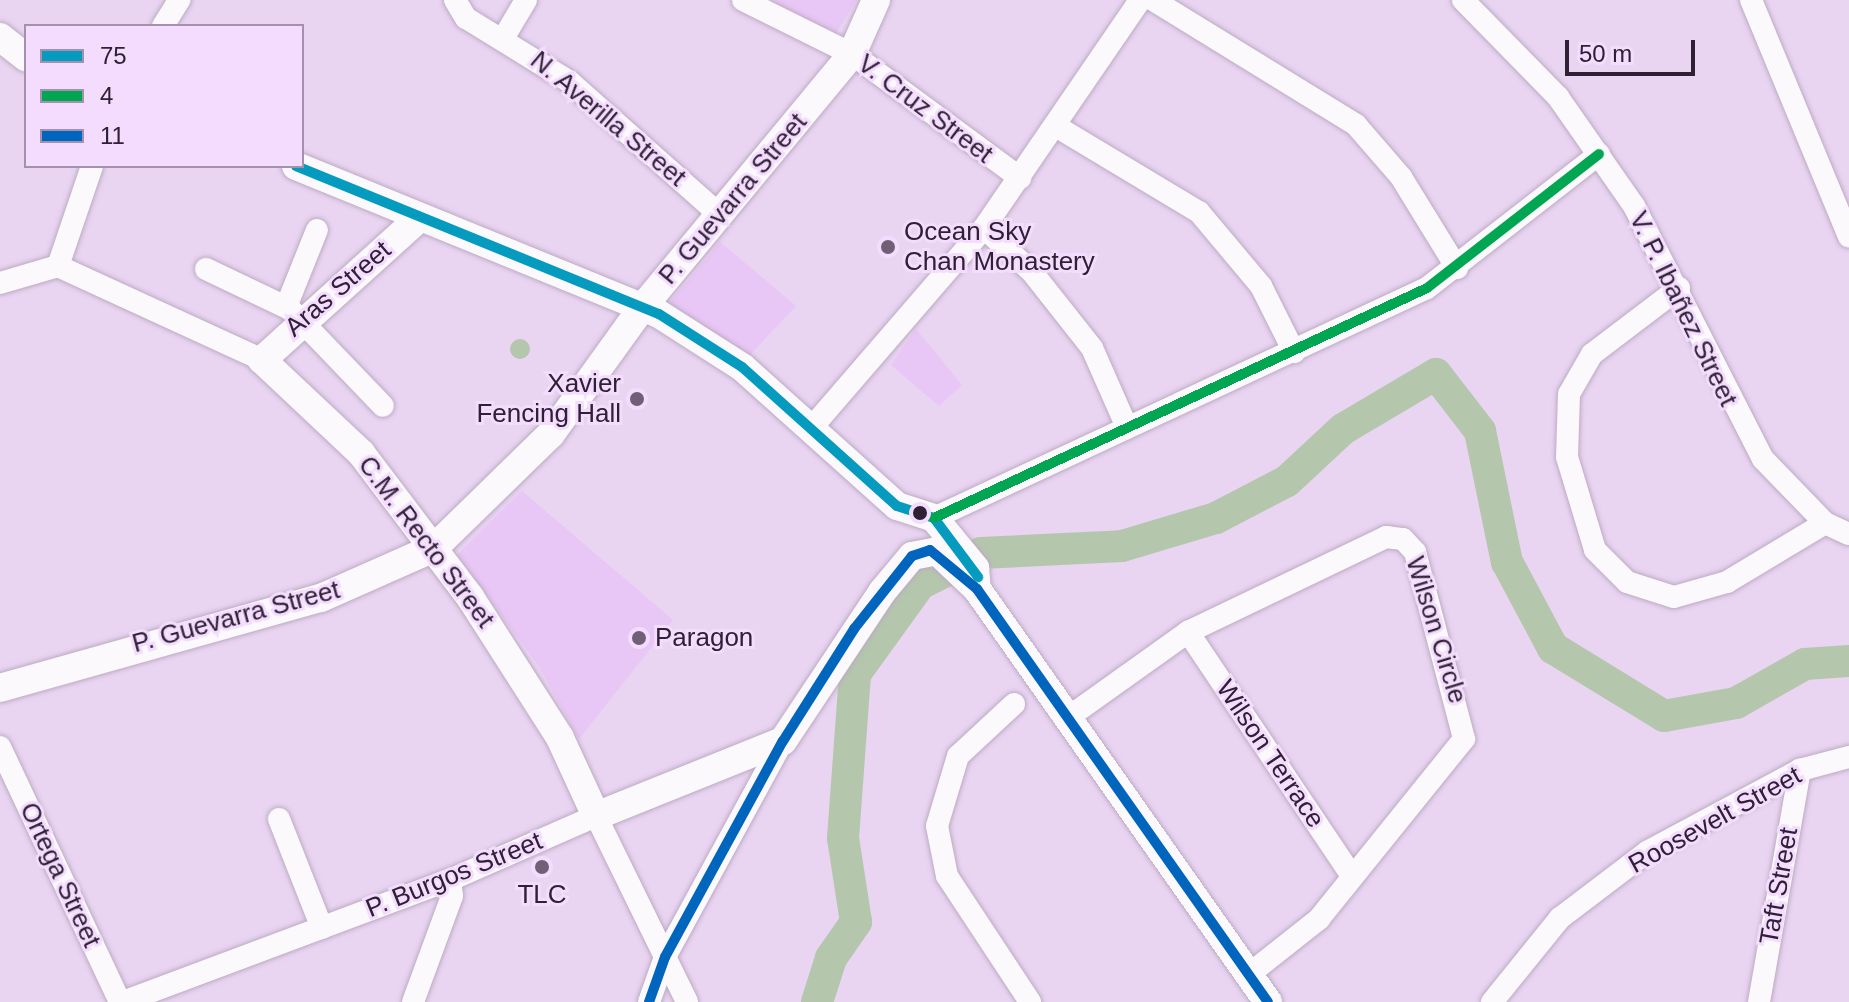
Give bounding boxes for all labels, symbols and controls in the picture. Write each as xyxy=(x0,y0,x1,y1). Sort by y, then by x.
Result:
legend xyxy=(24,24,304,168)
scale bar xyxy=(1569,24,1699,74)
text: 50 m xyxy=(1579,40,1632,67)
text: 75 xyxy=(100,42,127,69)
street label: N. Averilla Street xyxy=(523,45,693,193)
street label: V. Cruz Street xyxy=(851,48,999,170)
text: 4 xyxy=(100,82,113,109)
street label: P. Guevarra Street xyxy=(652,107,814,291)
text: 11 xyxy=(100,122,125,149)
street label: V. P. Ibañez Street xyxy=(1622,207,1744,411)
place label: Ocean Sky Chan Monastery xyxy=(904,216,1095,278)
street label: Aras Street xyxy=(279,235,397,343)
marker: Ocean Sky Chan Monastery xyxy=(879,238,897,256)
place label: Xavier Fencing Hall xyxy=(476,368,621,430)
marker: Xavier Fencing Hall xyxy=(628,390,646,408)
street label: C.M. Recto Street xyxy=(351,450,501,634)
unlabelled marker xyxy=(912,505,928,521)
street label: Wilson Circle xyxy=(1399,553,1473,707)
street label: P. Guevarra Street xyxy=(129,574,343,660)
place label: Paragon xyxy=(655,622,753,654)
marker: Paragon xyxy=(630,629,648,647)
street label: Wilson Terrace xyxy=(1209,674,1331,834)
street label: Roosevelt Street xyxy=(1623,760,1807,880)
street label: Ortega Street xyxy=(13,798,107,952)
street label: P. Burgos Street xyxy=(361,825,547,925)
street label: Taft Street xyxy=(1753,825,1805,947)
marker: TLC xyxy=(533,858,551,876)
place label: TLC xyxy=(517,879,567,911)

